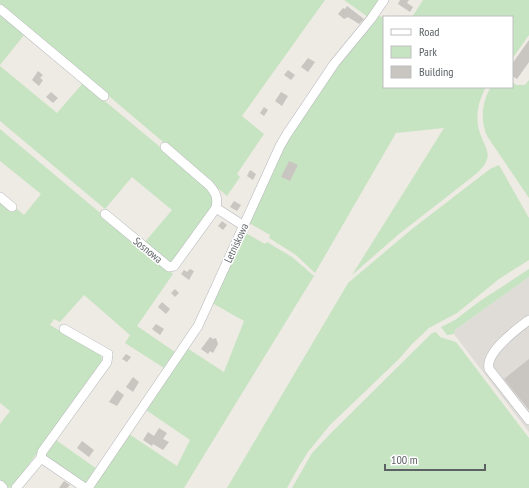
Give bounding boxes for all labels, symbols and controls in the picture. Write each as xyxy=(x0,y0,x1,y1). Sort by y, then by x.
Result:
legend xyxy=(383,16,513,88)
text: Road xyxy=(419,24,439,39)
text: Park xyxy=(419,44,437,59)
text: Building xyxy=(419,64,454,79)
street label: Letniskowa xyxy=(221,221,251,265)
street label: Sosnowa xyxy=(131,234,165,266)
scale bar xyxy=(385,446,485,472)
text: 100 m xyxy=(391,452,418,467)

